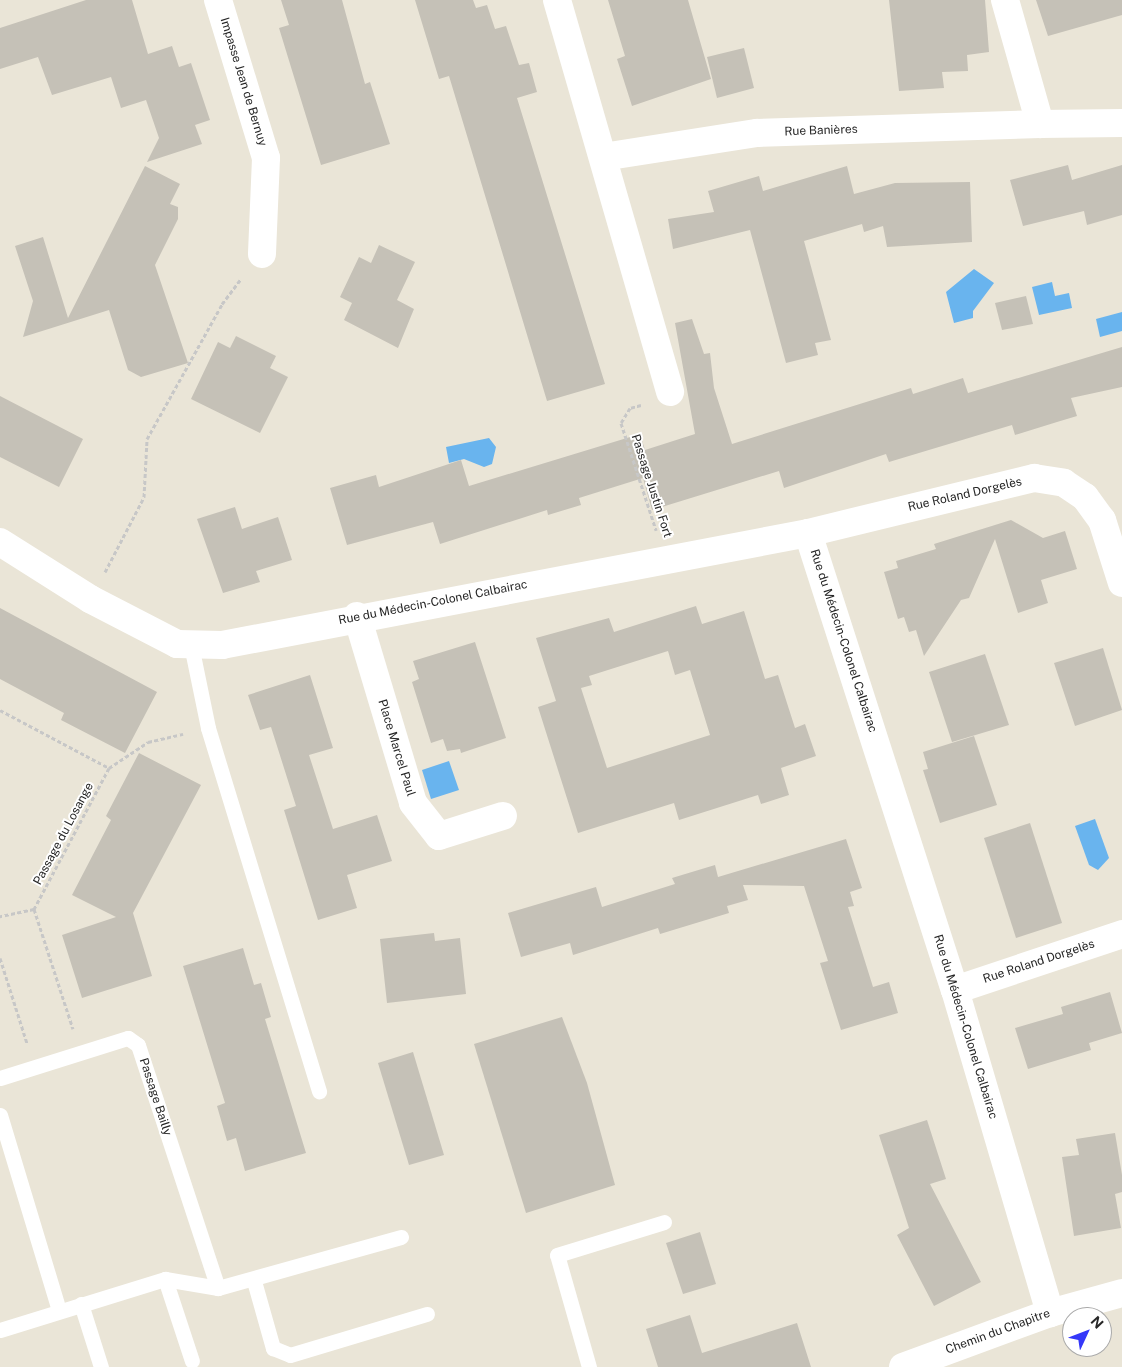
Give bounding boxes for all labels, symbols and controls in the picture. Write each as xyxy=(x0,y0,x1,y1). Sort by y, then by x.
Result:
street label: Impasse Jean de Bernuy xyxy=(217,16,269,148)
street label: Rue Banières xyxy=(784,123,858,139)
street label: Passage Justin Fort xyxy=(627,432,675,540)
street label: Rue Roland Dorgelès xyxy=(907,475,1023,515)
street label: Rue du Médecin-Colonel Calbairac xyxy=(806,547,880,735)
street label: Rue du Médecin-Colonel Calbairac xyxy=(337,578,529,628)
street label: Place Marcel Paul xyxy=(374,698,418,798)
street label: Passage du Losange xyxy=(31,780,97,888)
street label: Rue du Médecin-Colonel Calbairac xyxy=(930,933,1000,1121)
street label: Rue Roland Dorgelès xyxy=(981,937,1097,987)
street label: Passage Bailly xyxy=(136,1056,174,1138)
street label: Chemin du Chapitre xyxy=(944,1306,1052,1358)
north arrow xyxy=(1062,1307,1112,1357)
text: N xyxy=(1088,1313,1107,1332)

